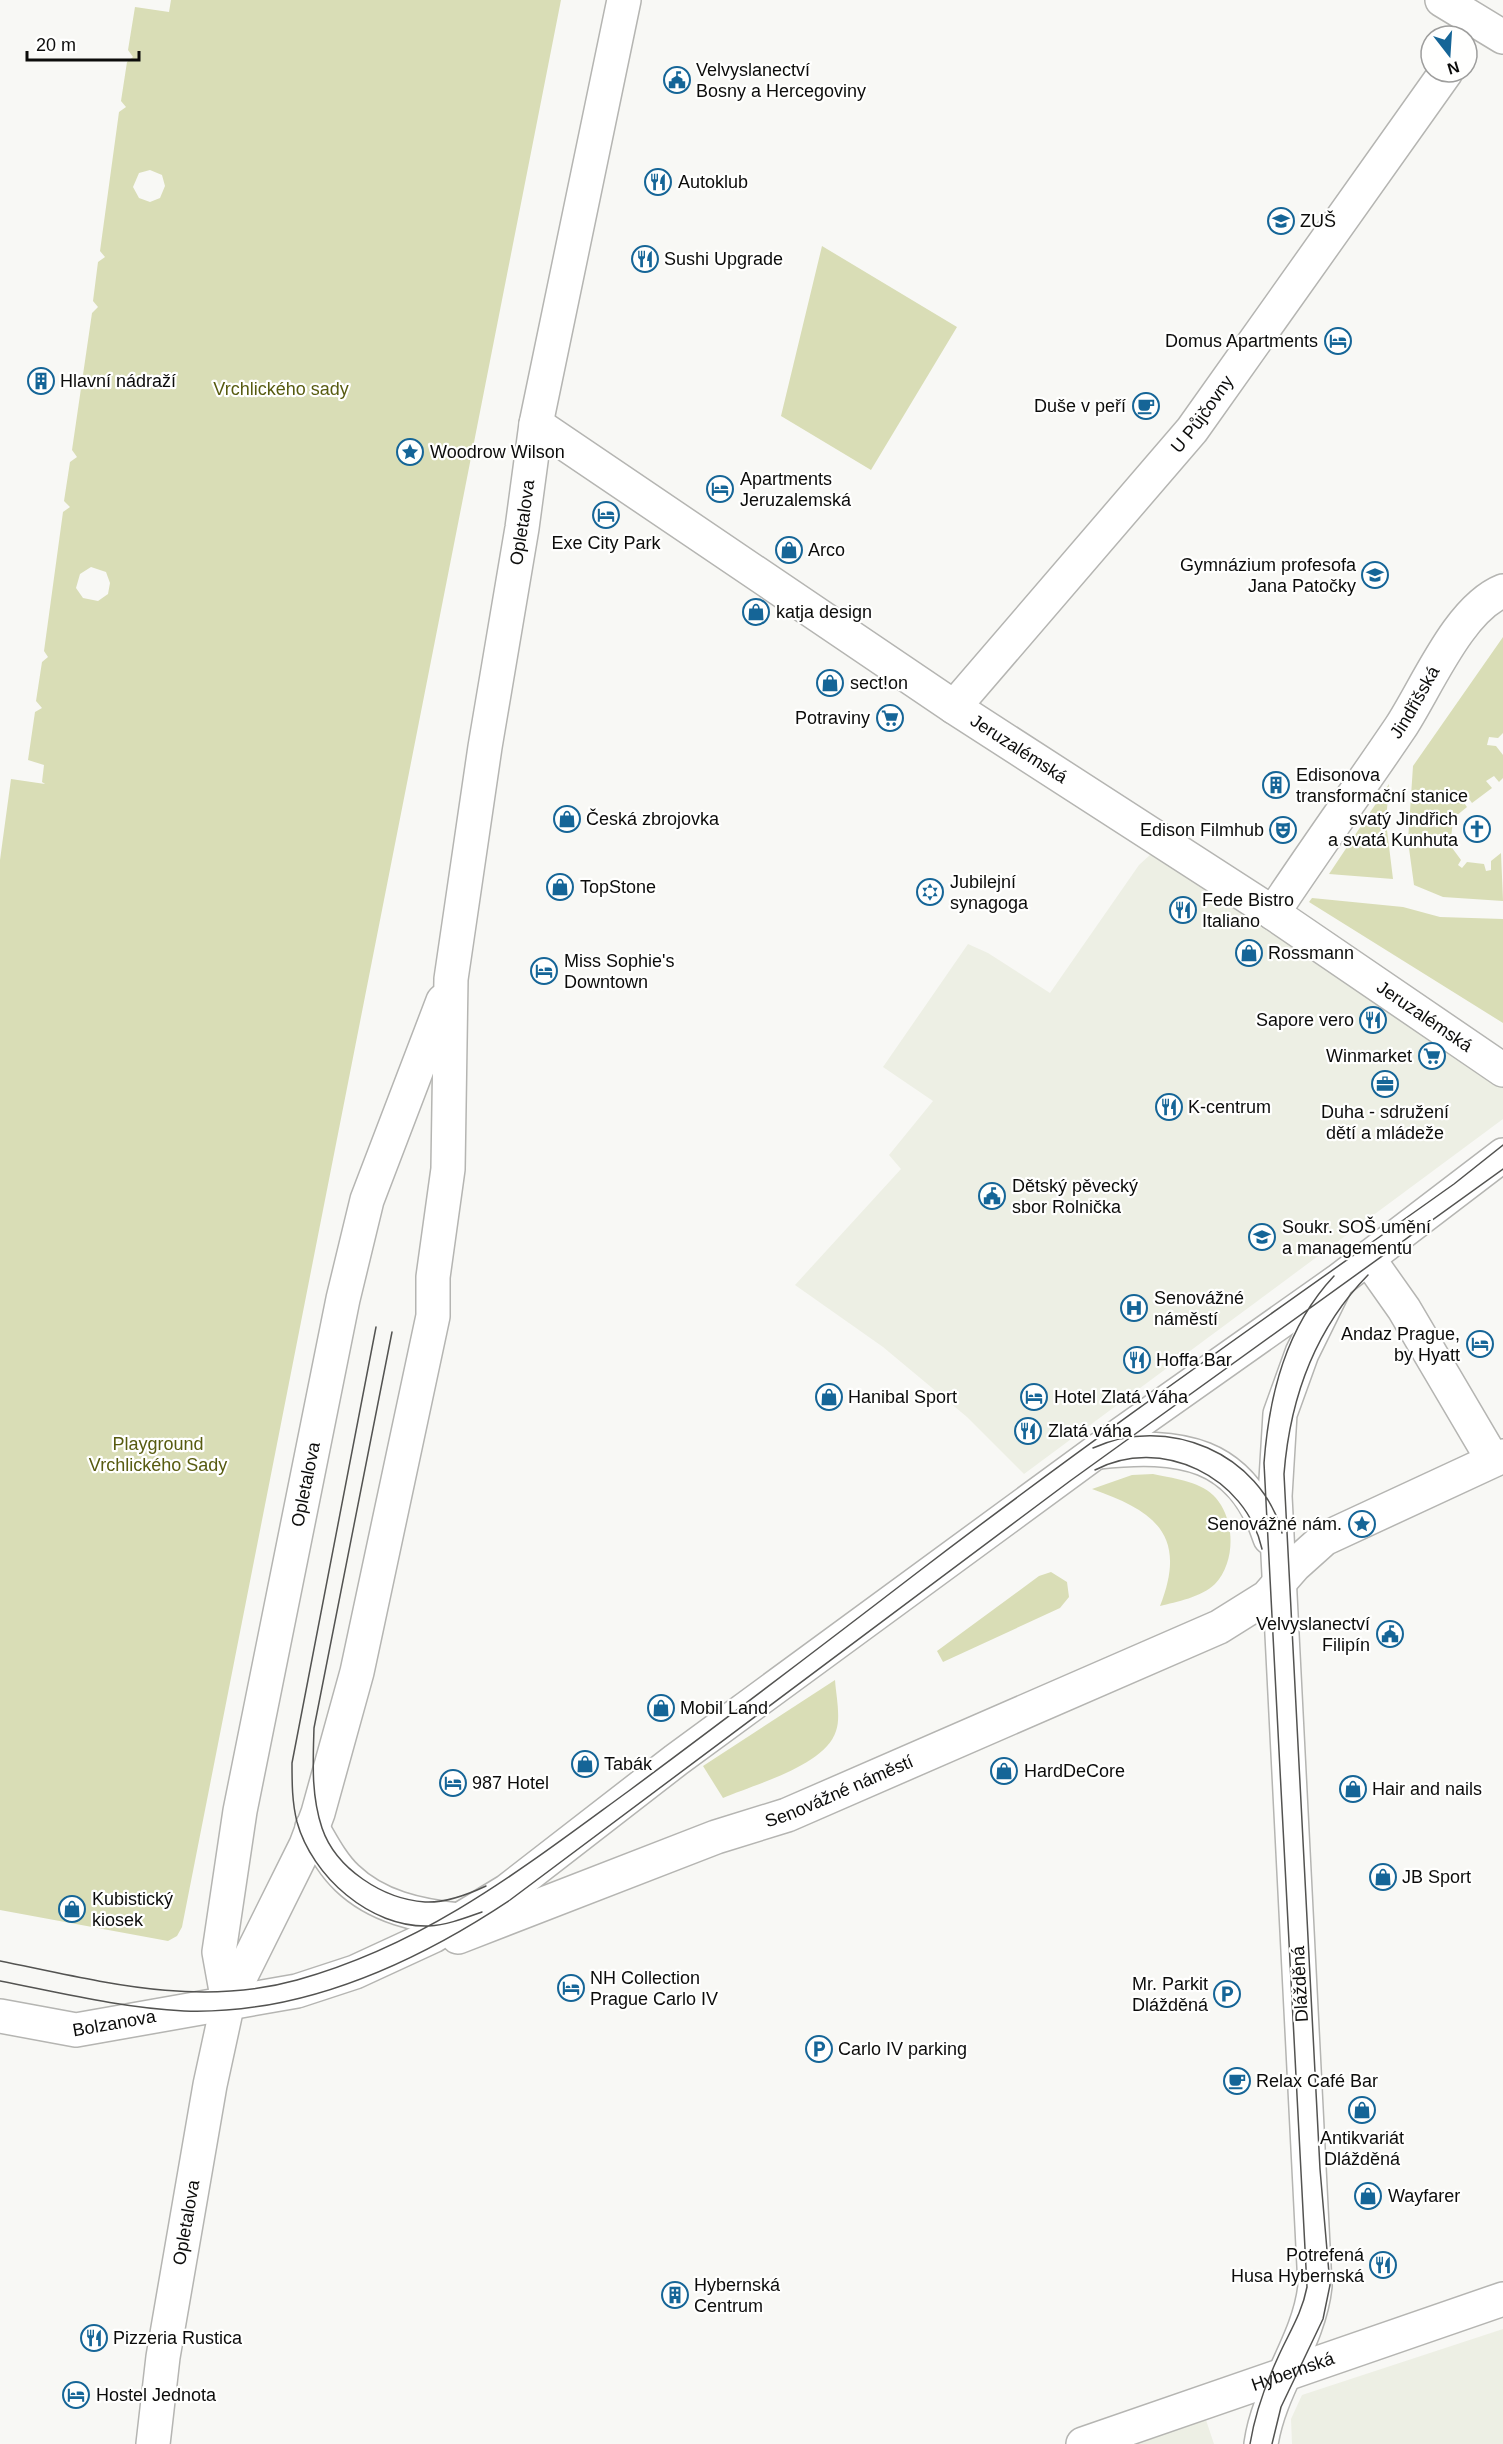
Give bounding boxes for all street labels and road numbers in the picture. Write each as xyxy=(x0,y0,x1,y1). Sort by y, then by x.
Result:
street label: U Půjčovny xyxy=(1167,372,1237,457)
street label: Opletalova xyxy=(506,478,539,567)
street label: Jindřišská xyxy=(1386,662,1444,742)
street label: Jeruzalémská xyxy=(967,710,1072,788)
street label: Jeruzalémská xyxy=(1373,977,1477,1057)
street label: Opletalova xyxy=(287,1439,324,1529)
street label: Senovážné náměstí xyxy=(762,1751,916,1831)
street label: Dlážděná xyxy=(1288,1945,1312,2023)
street label: Bolzanova xyxy=(71,2006,158,2040)
street label: Opletalova xyxy=(169,2177,204,2267)
street label: Hybernská xyxy=(1249,2348,1338,2395)

